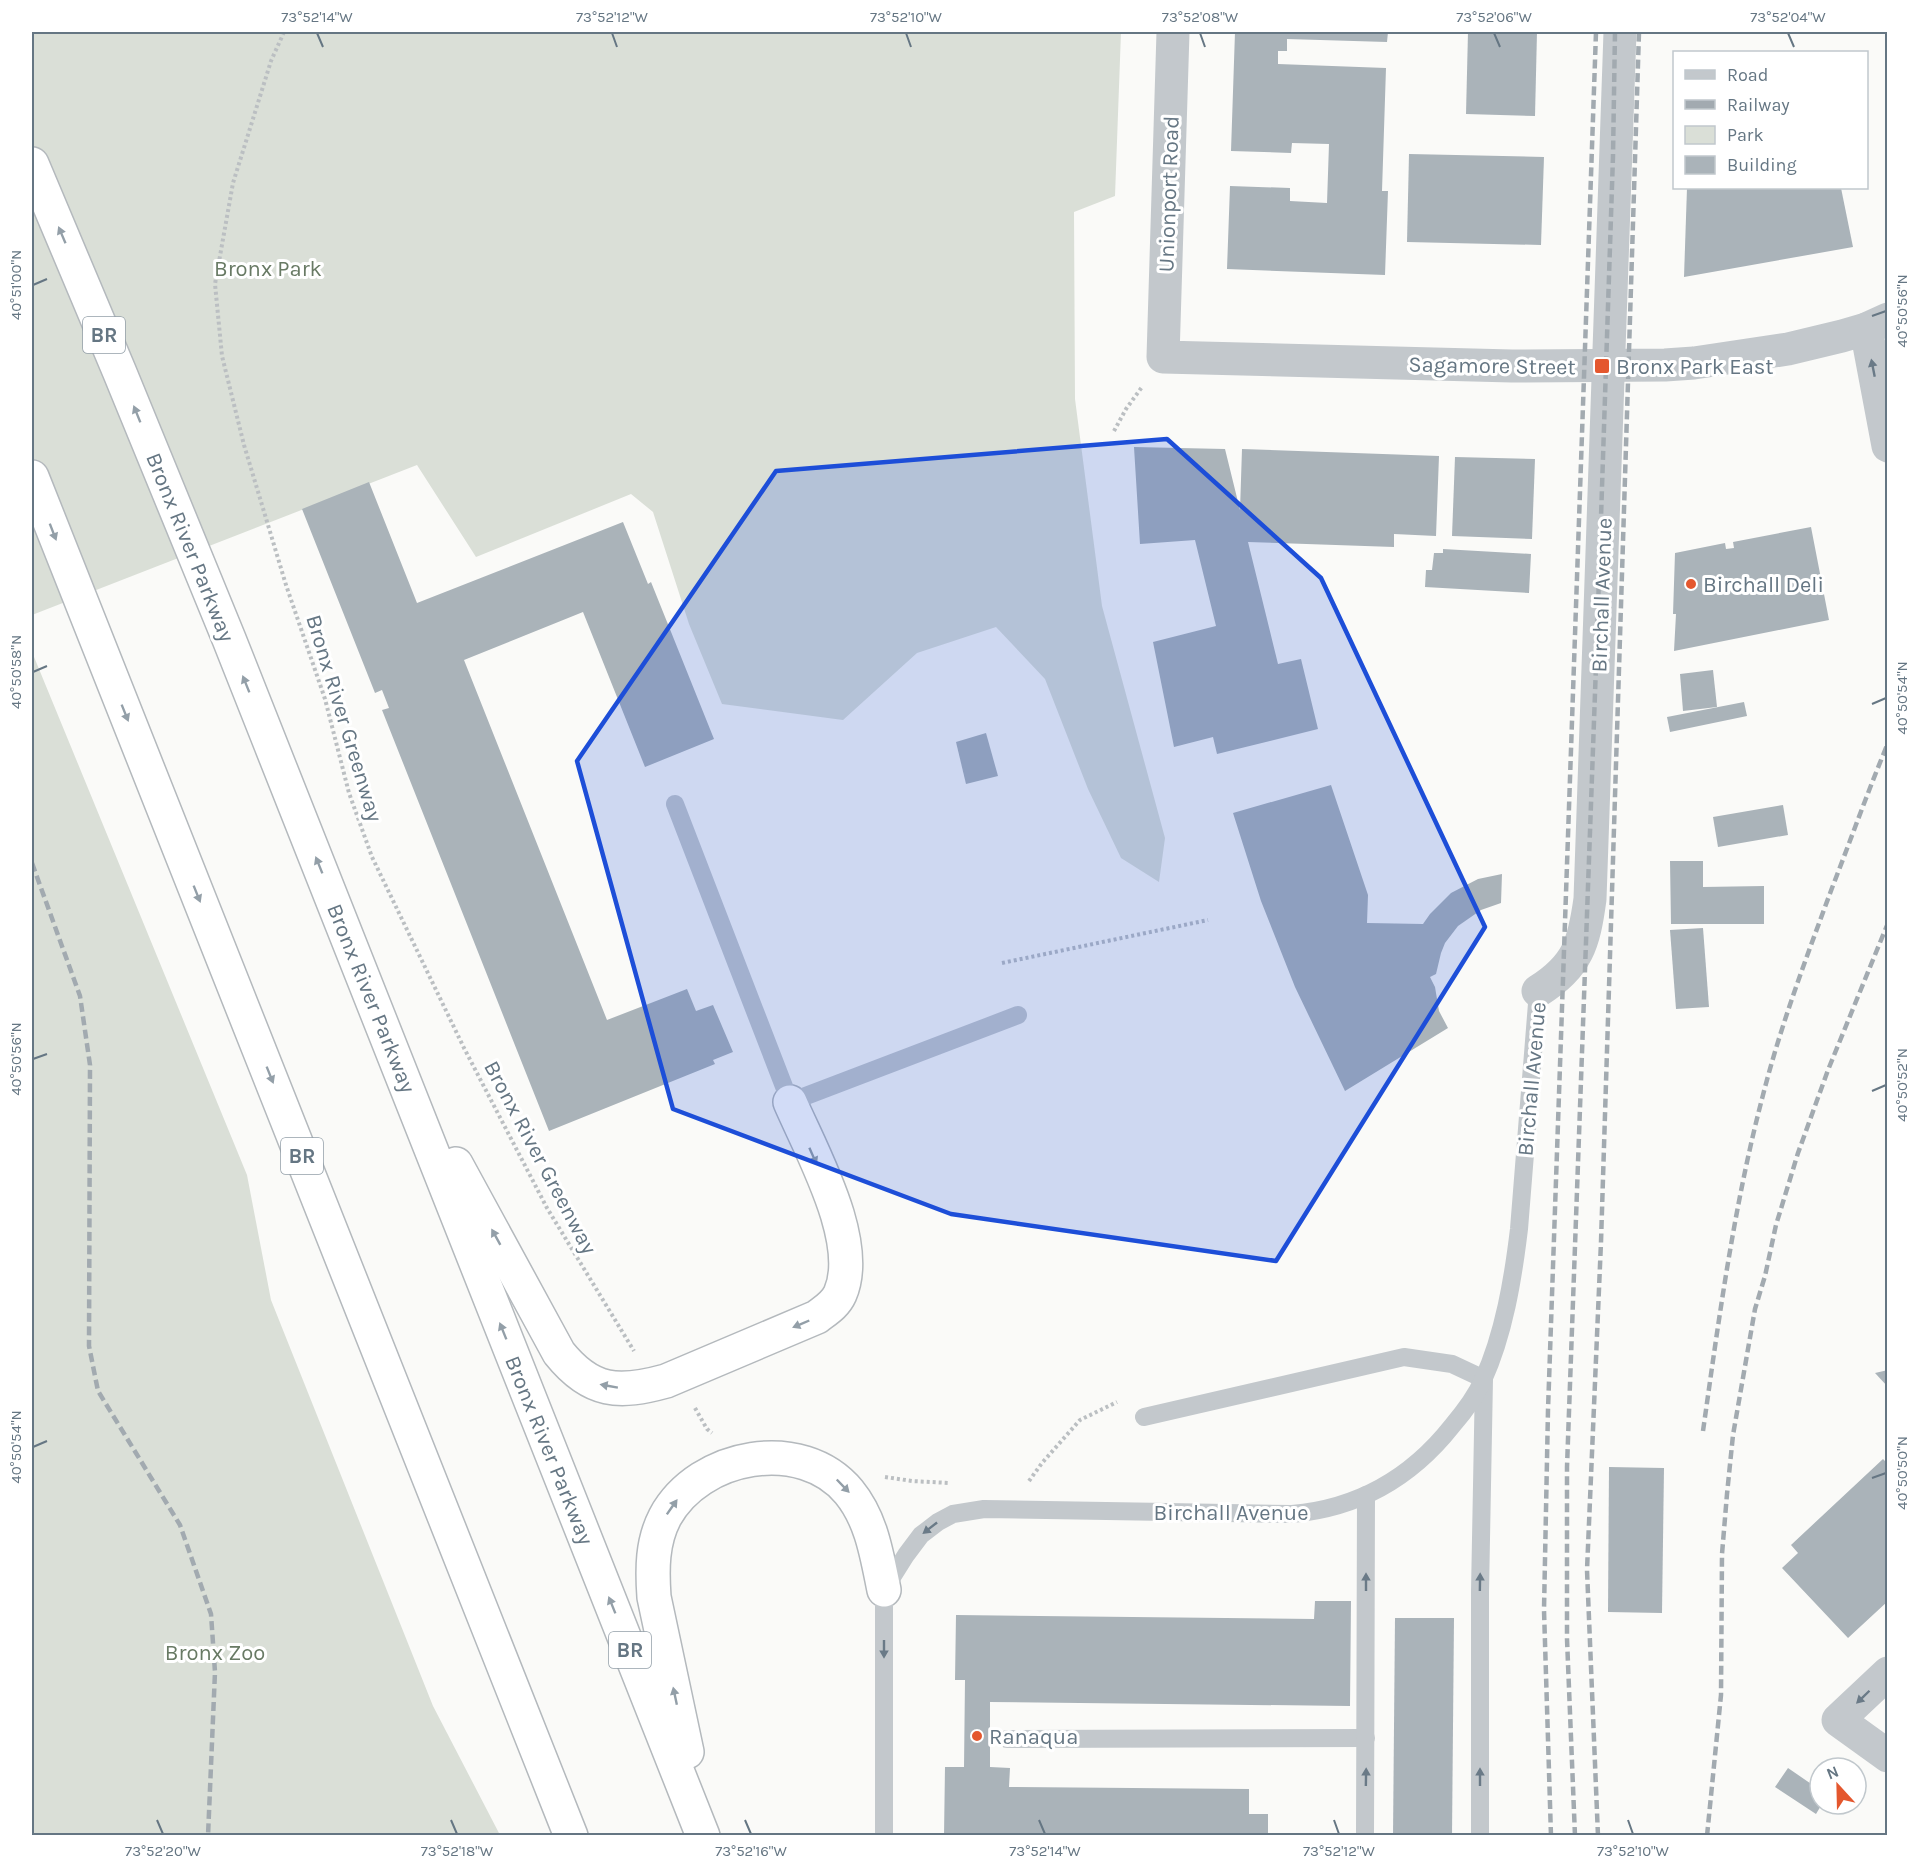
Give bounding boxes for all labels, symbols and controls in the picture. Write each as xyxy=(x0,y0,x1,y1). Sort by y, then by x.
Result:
text: 73°52'14"W xyxy=(281,8,353,26)
text: 73°52'12"W xyxy=(576,8,649,26)
text: 73°52'10"W xyxy=(870,8,943,26)
text: 73°52'08"W xyxy=(1162,8,1239,26)
text: 73°52'06"W xyxy=(1456,8,1532,26)
text: 73°52'04"W xyxy=(1750,8,1826,26)
legend xyxy=(1673,51,1868,189)
text: Road xyxy=(1727,64,1768,86)
text: Railway xyxy=(1727,94,1790,116)
street label: Unionport Road xyxy=(1153,115,1185,273)
text: Park xyxy=(1727,124,1764,146)
text: Building xyxy=(1727,154,1797,176)
one-way arrow xyxy=(57,225,67,243)
text: 40°51'00"N xyxy=(7,250,25,320)
park label: Bronx Park xyxy=(214,256,322,282)
text: 40°50'56"N xyxy=(1893,274,1911,348)
road number: BR xyxy=(83,317,125,353)
street label: Sagamore Street xyxy=(1408,352,1576,380)
place label: Bronx Park East xyxy=(1616,354,1774,380)
marker: Bronx Park East xyxy=(1593,357,1611,375)
one-way arrow xyxy=(1868,358,1877,377)
one-way arrow xyxy=(132,405,142,423)
street label: Bronx River Parkway xyxy=(140,449,240,646)
street label: Birchall Avenue xyxy=(1586,517,1618,673)
one-way arrow xyxy=(49,523,58,541)
place label: Birchall Deli xyxy=(1703,572,1824,598)
marker: Birchall Deli xyxy=(1684,577,1698,591)
street label: Bronx River Greenway xyxy=(300,612,388,825)
text: 40°50'58"N xyxy=(7,635,25,709)
text: 40°50'54"N xyxy=(1893,661,1911,735)
one-way arrow xyxy=(241,675,251,693)
one-way arrow xyxy=(121,704,130,722)
one-way arrow xyxy=(314,856,324,874)
one-way arrow xyxy=(193,885,202,903)
street label: Bronx River Parkway xyxy=(321,900,421,1097)
street label: Birchall Avenue xyxy=(1512,1001,1552,1157)
text: 40°50'56"N xyxy=(7,1022,25,1096)
text: 40°50'52"N xyxy=(1893,1048,1911,1122)
street label: Bronx River Greenway xyxy=(478,1056,602,1259)
one-way arrow xyxy=(265,1066,275,1084)
road number: BR xyxy=(281,1138,323,1174)
one-way arrow xyxy=(809,1147,818,1164)
one-way arrow xyxy=(491,1228,501,1245)
one-way arrow xyxy=(792,1319,810,1329)
one-way arrow xyxy=(498,1322,508,1340)
street label: Bronx River Parkway xyxy=(499,1352,599,1549)
one-way arrow xyxy=(599,1381,618,1390)
text: 40°50'54"N xyxy=(7,1410,25,1484)
text: 40°50'50"N xyxy=(1893,1436,1911,1510)
one-way arrow xyxy=(836,1478,850,1493)
one-way arrow xyxy=(666,1500,678,1516)
street label: Birchall Avenue xyxy=(1154,1500,1308,1526)
one-way arrow xyxy=(922,1522,938,1535)
one-way arrow xyxy=(1361,1573,1371,1592)
one-way arrow xyxy=(1475,1573,1485,1592)
one-way arrow xyxy=(607,1596,617,1614)
road number: BR xyxy=(609,1632,651,1668)
one-way arrow xyxy=(879,1639,889,1658)
park label: Bronx Zoo xyxy=(165,1640,265,1666)
one-way arrow xyxy=(670,1686,679,1705)
one-way arrow xyxy=(1856,1689,1870,1703)
place label: Ranaqua xyxy=(989,1724,1078,1750)
marker: Ranaqua xyxy=(970,1729,984,1743)
north arrow xyxy=(1808,1756,1868,1816)
text: N xyxy=(1824,1762,1841,1784)
one-way arrow xyxy=(1361,1768,1371,1787)
one-way arrow xyxy=(1475,1768,1485,1787)
text: 73°52'20"W xyxy=(125,1842,201,1860)
text: 73°52'18"W xyxy=(421,1842,494,1860)
text: 73°52'16"W xyxy=(715,1842,787,1860)
text: 73°52'14"W xyxy=(1009,1842,1081,1860)
text: 73°52'12"W xyxy=(1303,1842,1376,1860)
text: 73°52'10"W xyxy=(1597,1842,1670,1860)

